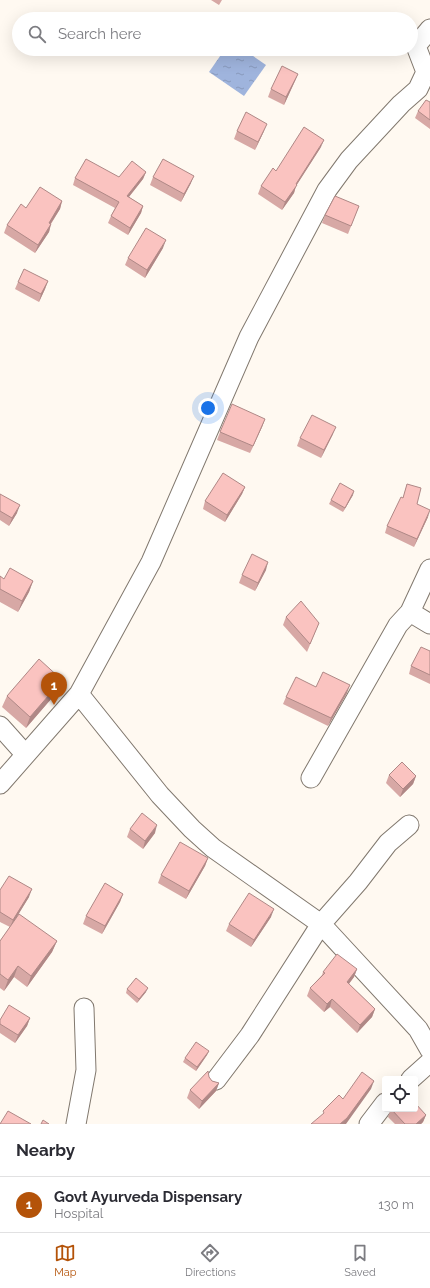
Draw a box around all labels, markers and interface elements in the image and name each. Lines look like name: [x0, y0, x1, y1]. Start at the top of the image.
search box: [12, 12, 418, 56]
icon: search: [26, 23, 48, 45]
text: Search here: [58, 25, 141, 43]
your location: [198, 398, 218, 418]
pin: 1: [41, 672, 67, 705]
map controls: [382, 1076, 418, 1112]
button: locate: [382, 1076, 418, 1112]
text: Nearby: [16, 1140, 75, 1160]
text: Govt Ayurveda Dispensary: [54, 1188, 242, 1206]
text: 1: [26, 1197, 32, 1212]
text: 130 m: [378, 1197, 414, 1212]
text: Hospital: [54, 1206, 103, 1221]
tab: Map: [54, 1242, 77, 1279]
tab: Directions: [185, 1242, 236, 1279]
tab: Saved: [344, 1242, 376, 1279]

